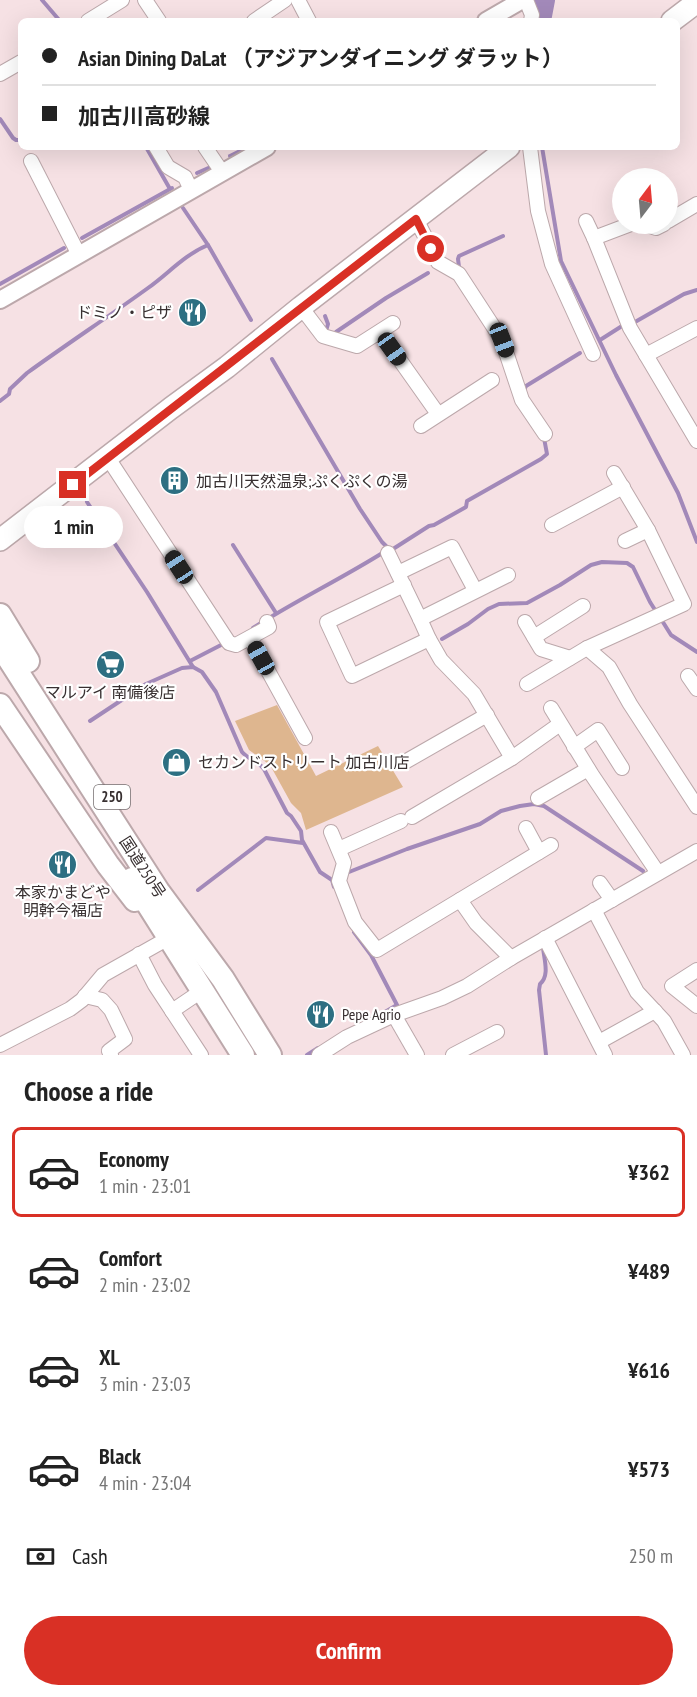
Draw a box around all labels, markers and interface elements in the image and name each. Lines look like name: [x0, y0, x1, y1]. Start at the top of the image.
text: Asian Dining DaLat （アジアンダイニング ダラット）: [78, 44, 564, 72]
text: 加古川高砂線: [78, 102, 210, 130]
north arrow: [612, 168, 678, 234]
map controls: [612, 168, 678, 234]
route start: [417, 235, 444, 262]
restaurant icon: ドミノ・ピザ: [177, 296, 209, 328]
place label: ドミノ・ピザ: [76, 302, 172, 322]
car: [487, 320, 517, 360]
car: [374, 329, 410, 369]
building icon: 加古川天然温泉;ぷくぷくの湯: [159, 465, 191, 497]
route end: [59, 471, 86, 498]
place label: 加古川天然温泉;ぷくぷくの湯: [196, 471, 407, 491]
callout: 1 min: [23, 506, 122, 548]
text: 1 min: [53, 514, 94, 540]
car: [162, 547, 196, 587]
car: [244, 638, 278, 678]
supermarket icon: マルアイ 南備後店: [94, 648, 126, 680]
place label: マルアイ 南備後店: [45, 682, 175, 702]
shop icon: セカンドストリート 加古川店: [161, 746, 193, 778]
place label: セカンドストリート 加古川店: [198, 752, 409, 772]
road number: 250: [94, 785, 130, 809]
street label: 国道250号: [116, 832, 170, 902]
restaurant icon: 本家かまどや 明幹今福店: [47, 848, 79, 880]
place label: 本家かまどや 明幹今福店: [15, 882, 111, 920]
restaurant icon: Pepe Agrio: [305, 998, 337, 1030]
place label: Pepe Agrio: [342, 1004, 401, 1024]
text: Choose a ride: [24, 1074, 153, 1108]
icon: car: [27, 1145, 81, 1199]
text: Economy: [99, 1145, 169, 1173]
text: ¥362: [628, 1158, 670, 1186]
text: 1 min · 23:01: [99, 1173, 191, 1199]
icon: car: [27, 1244, 81, 1298]
text: Comfort: [99, 1244, 162, 1272]
text: ¥489: [628, 1257, 670, 1285]
text: 2 min · 23:02: [99, 1272, 191, 1298]
icon: car: [27, 1343, 81, 1397]
text: XL: [99, 1343, 120, 1371]
text: ¥616: [628, 1356, 670, 1384]
text: 3 min · 23:03: [99, 1371, 191, 1397]
icon: car: [27, 1442, 81, 1496]
text: Black: [99, 1442, 141, 1470]
text: ¥573: [628, 1455, 670, 1483]
text: 4 min · 23:04: [99, 1470, 191, 1496]
icon: cash: [24, 1540, 57, 1573]
text: Cash: [72, 1542, 108, 1570]
text: 250 m: [629, 1543, 673, 1569]
button: Confirm: [24, 1616, 673, 1685]

